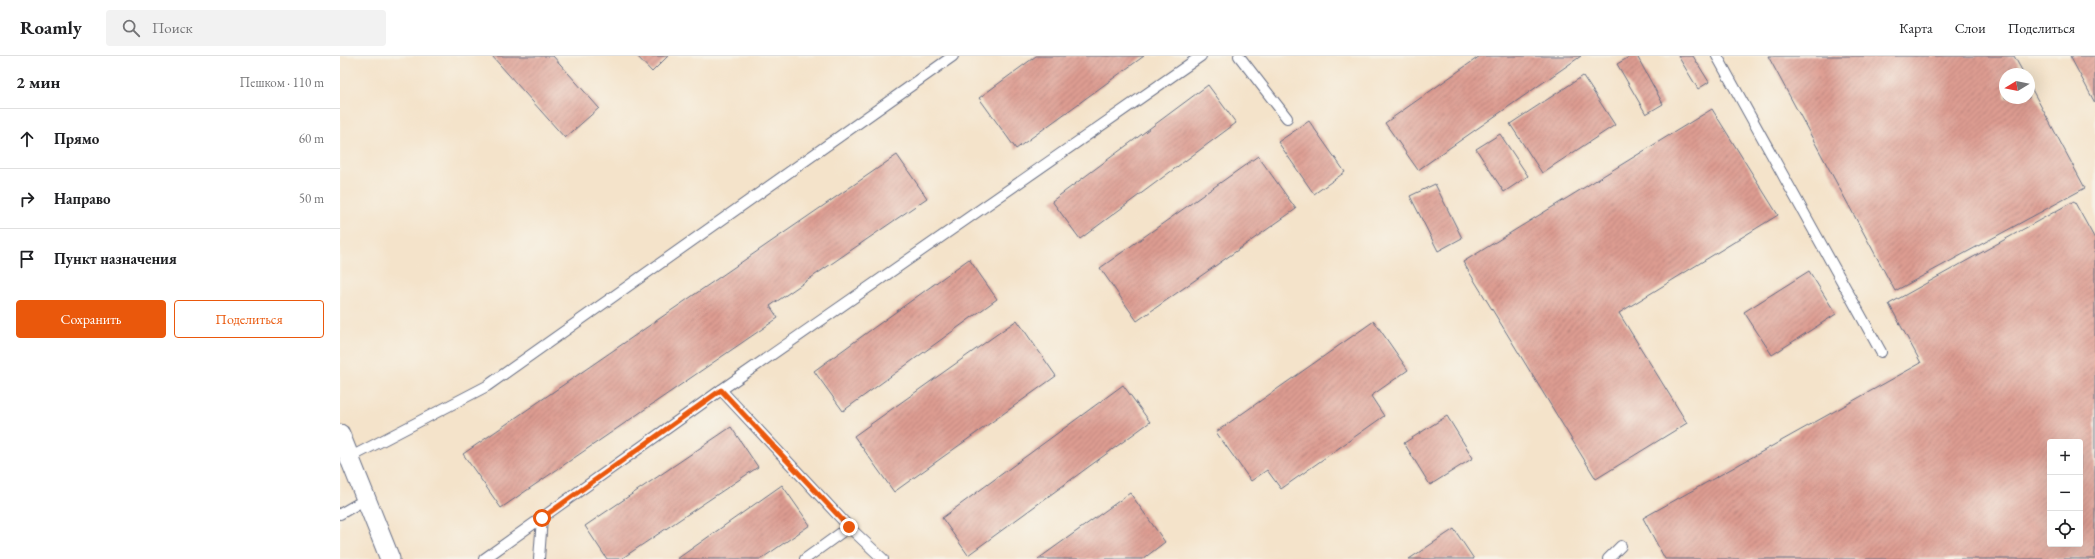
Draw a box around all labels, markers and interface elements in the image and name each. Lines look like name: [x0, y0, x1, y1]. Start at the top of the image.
search box: [106, 10, 386, 46]
text: Roamly: [20, 15, 82, 40]
icon: search: [120, 17, 142, 39]
text: Поиск: [152, 18, 193, 37]
text: Карта: [1899, 19, 1933, 37]
text: Слои: [1955, 19, 1986, 37]
text: Поделиться: [2008, 19, 2075, 37]
north arrow: [1999, 68, 2035, 104]
text: 2 мин: [16, 71, 60, 93]
text: Пешком · 110 m: [240, 74, 324, 91]
icon: ahead: [16, 128, 38, 150]
text: Прямо: [54, 129, 99, 148]
text: 60 m: [299, 130, 324, 147]
icon: right: [16, 188, 38, 210]
text: Направо: [54, 189, 111, 208]
text: 50 m: [299, 190, 324, 207]
icon: arrive: [16, 248, 38, 270]
text: Пункт назначения: [54, 249, 177, 268]
button: Сохранить: [16, 300, 166, 338]
button: Поделиться: [174, 300, 324, 338]
map controls: [2047, 439, 2083, 547]
button: +: [2047, 439, 2083, 475]
button: −: [2047, 475, 2083, 511]
route start: [533, 509, 551, 527]
button: locate: [2047, 511, 2083, 547]
route end: [840, 518, 858, 536]

